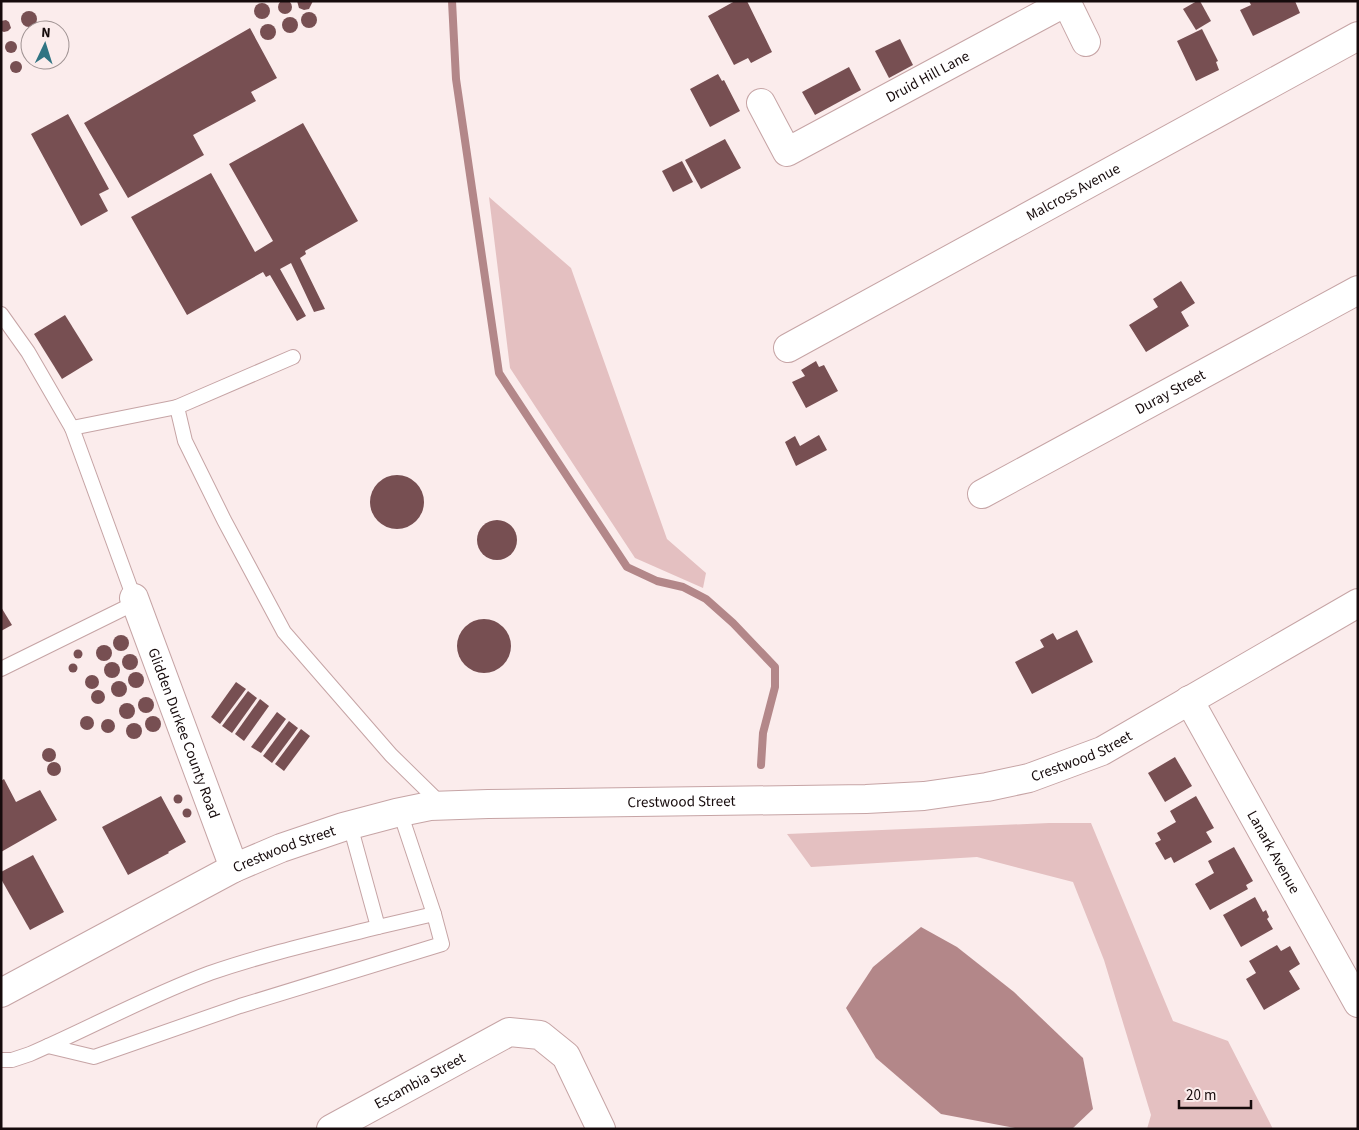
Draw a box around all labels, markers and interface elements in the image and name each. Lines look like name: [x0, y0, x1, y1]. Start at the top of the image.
north arrow: [20, 20, 70, 70]
text: N: [40, 23, 51, 43]
street label: Druid Hill Lane: [882, 46, 973, 108]
street label: Malcross Avenue: [1023, 158, 1124, 227]
street label: Duray Street: [1131, 365, 1209, 420]
street label: Glidden Durkee County Road: [142, 645, 225, 821]
street label: Crestwood Street: [1028, 726, 1136, 787]
street label: Crestwood Street: [627, 791, 736, 813]
street label: Lanark Avenue: [1242, 807, 1305, 898]
street label: Crestwood Street: [230, 820, 338, 878]
street label: Escambia Street: [371, 1048, 469, 1115]
scale bar: [1179, 1078, 1252, 1110]
text: 20 m: [1186, 1085, 1216, 1106]

